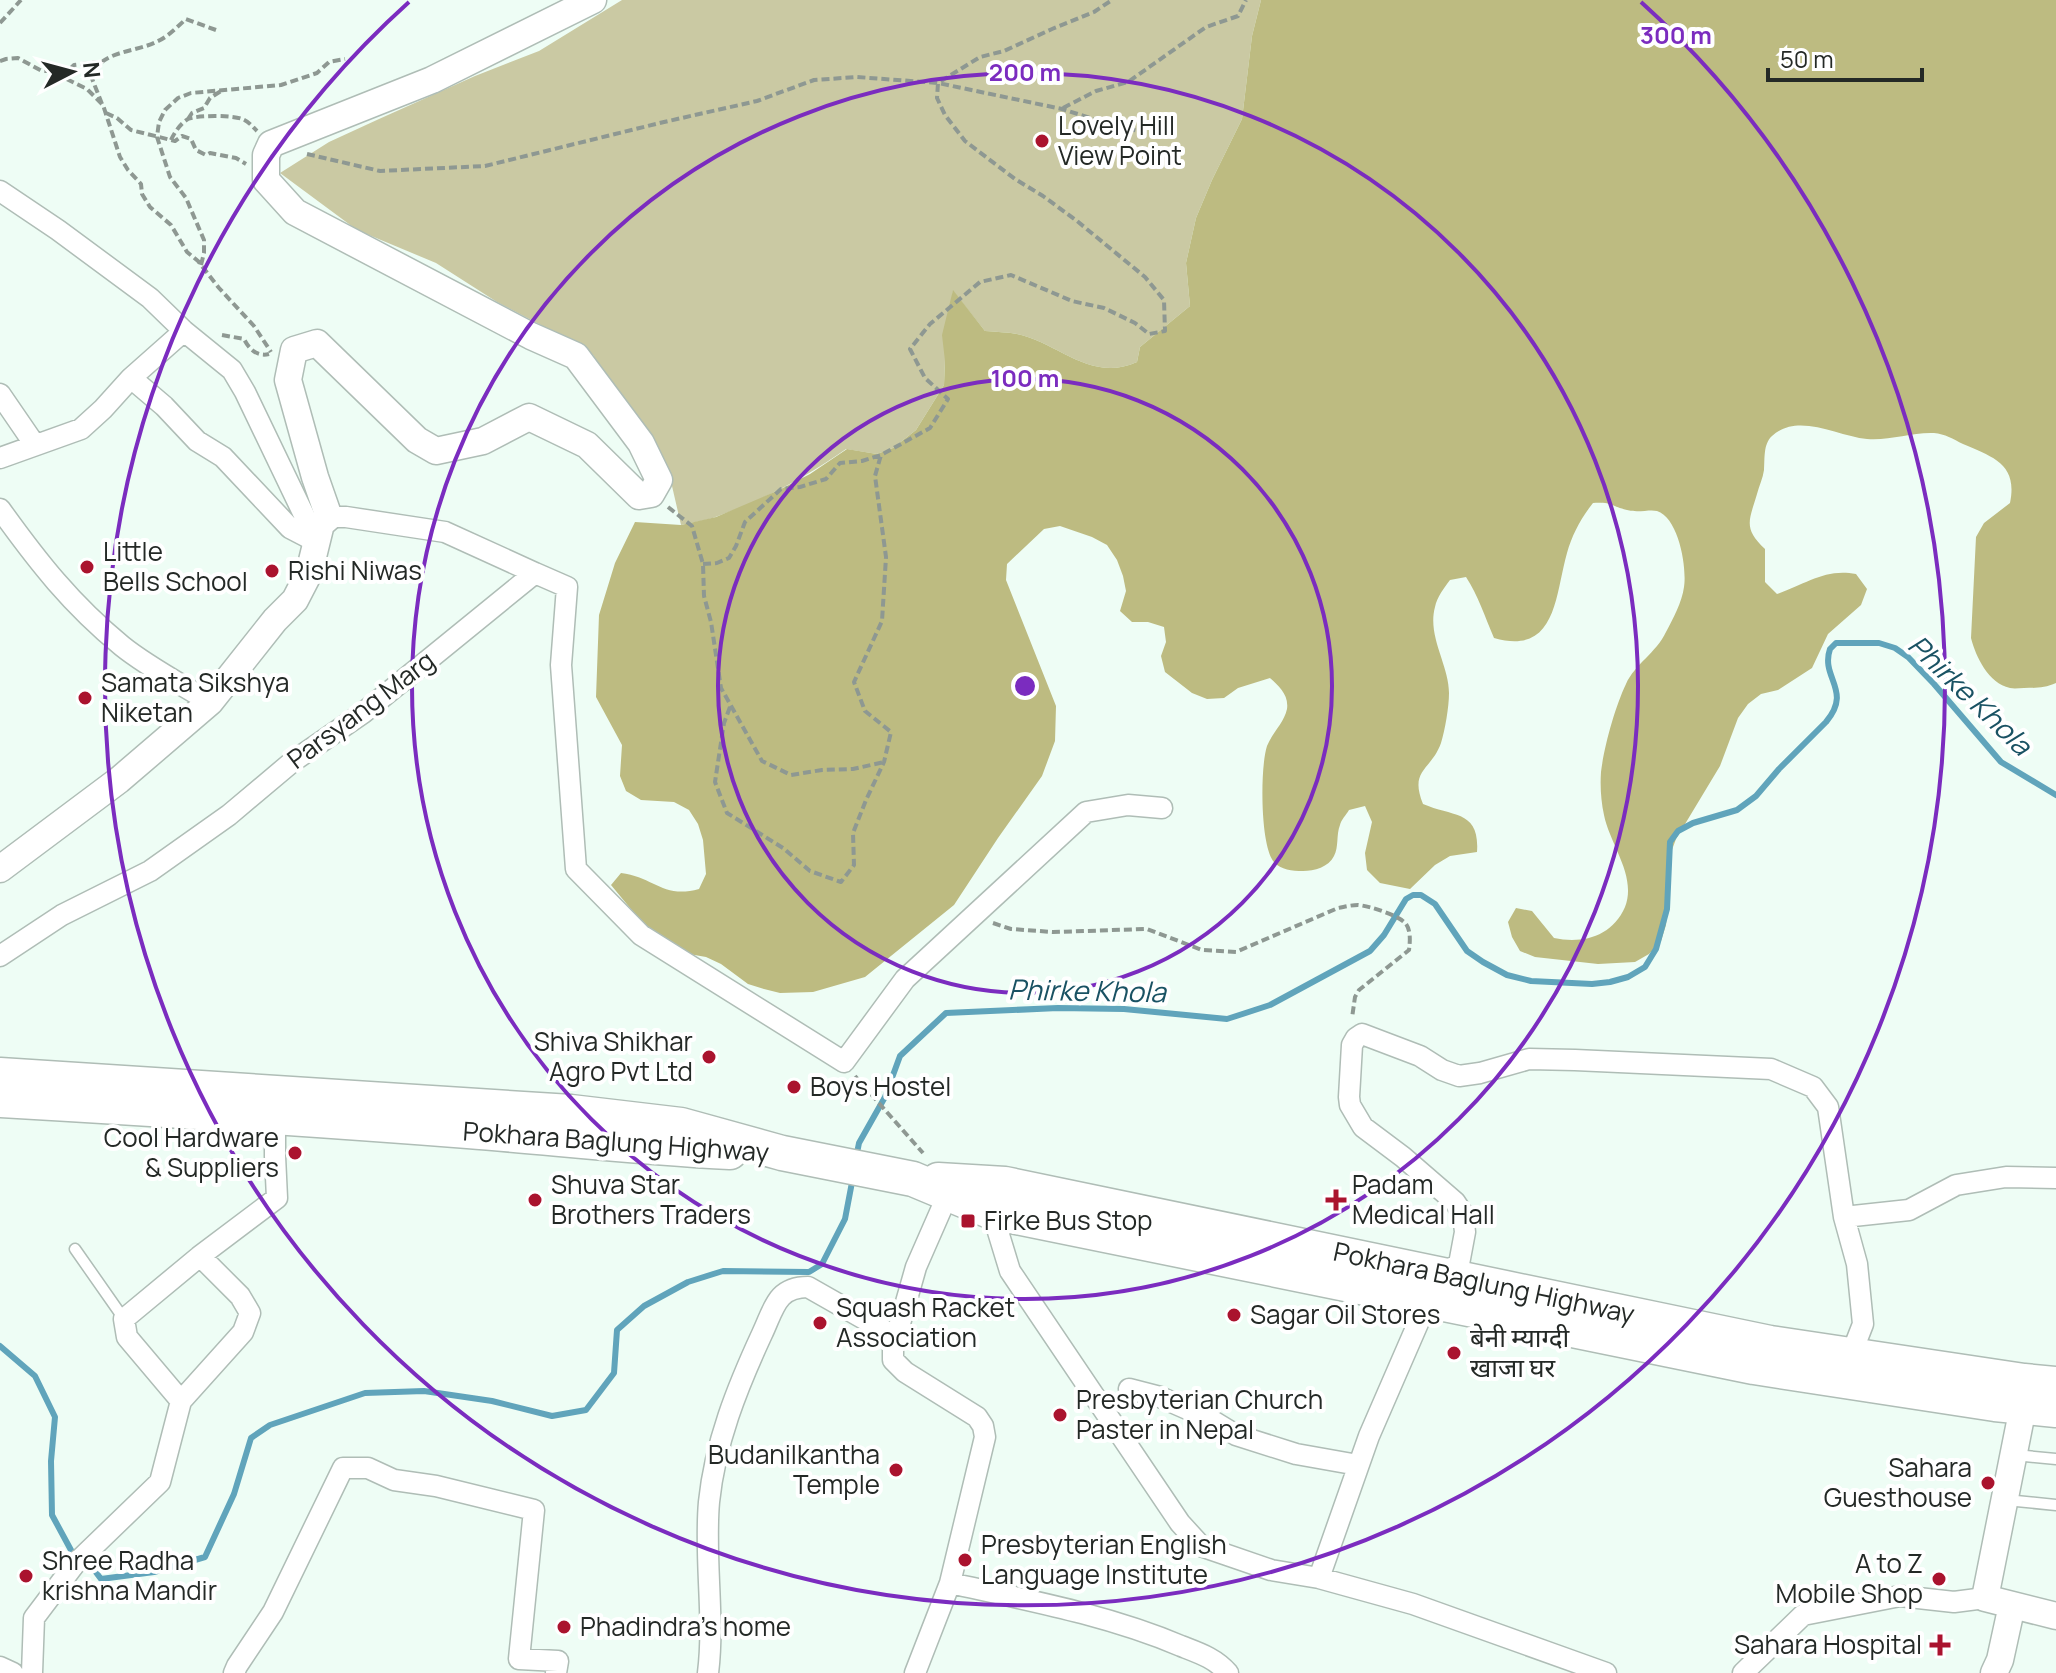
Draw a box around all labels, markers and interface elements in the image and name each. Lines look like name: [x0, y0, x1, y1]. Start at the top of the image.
text: 300 m: [1640, 18, 1712, 51]
north arrow: [32, 32, 112, 112]
scale bar: [1768, 32, 1922, 82]
text: 50 m: [1780, 42, 1834, 75]
text: 200 m: [989, 55, 1061, 88]
text: N: [76, 60, 108, 79]
place label: Lovely Hill View Point: [1058, 107, 1182, 173]
marker: Lovely Hill View Point: [1033, 132, 1051, 150]
text: 100 m: [991, 361, 1059, 394]
place label: Little Bells School: [103, 533, 248, 599]
place label: Rishi Niwas: [288, 552, 422, 588]
marker: Little Bells School: [78, 558, 96, 576]
marker: Rishi Niwas: [263, 562, 281, 580]
water label: Phirke Khola: [1901, 626, 2042, 764]
street label: Parsyang Marg: [279, 642, 441, 776]
place label: Samata Sikshya Niketan: [101, 664, 290, 730]
centre of rings: [1011, 672, 1039, 700]
marker: Samata Sikshya Niketan: [76, 689, 94, 707]
water label: Phirke Khola: [1008, 970, 1168, 1010]
place label: Shiva Shikhar Agro Pvt Ltd: [534, 1023, 693, 1089]
marker: Shiva Shikhar Agro Pvt Ltd: [700, 1048, 718, 1066]
place label: Boys Hostel: [810, 1068, 951, 1104]
marker: Boys Hostel: [785, 1078, 803, 1096]
street label: Pokhara Baglung Highway: [462, 1112, 771, 1170]
place label: Cool Hardware & Suppliers: [104, 1119, 279, 1185]
marker: Cool Hardware & Suppliers: [286, 1144, 304, 1162]
place label: Shuva Star Brothers Traders: [551, 1166, 751, 1232]
place label: Padam Medical Hall: [1352, 1166, 1495, 1232]
marker: Shuva Star Brothers Traders: [526, 1191, 544, 1209]
marker: Padam Medical Hall: [1327, 1191, 1345, 1209]
place label: Firke Bus Stop: [984, 1202, 1153, 1238]
marker: Firke Bus Stop: [959, 1212, 977, 1230]
street label: Pokhara Baglung Highway: [1330, 1233, 1638, 1332]
place label: Squash Racket Association: [836, 1289, 1015, 1355]
place label: Sagar Oil Stores: [1250, 1296, 1440, 1332]
marker: Sagar Oil Stores: [1225, 1306, 1243, 1324]
marker: Squash Racket Association: [811, 1314, 829, 1332]
place label: बेनी म्याग्दी खाजा घर: [1470, 1319, 1571, 1385]
marker: बेनी म्याग्दी खाजा घर: [1445, 1344, 1463, 1362]
place label: Presbyterian Church Paster in Nepal: [1076, 1381, 1323, 1447]
marker: Presbyterian Church Paster in Nepal: [1051, 1406, 1069, 1424]
place label: Budanilkantha Temple: [708, 1436, 880, 1502]
place label: Sahara Guesthouse: [1824, 1449, 1972, 1515]
marker: Budanilkantha Temple: [887, 1461, 905, 1479]
marker: Sahara Guesthouse: [1979, 1474, 1997, 1492]
place label: Presbyterian English Language Institute: [981, 1526, 1227, 1592]
place label: Shree Radha krishna Mandir: [42, 1542, 217, 1608]
place label: A to Z Mobile Shop: [1776, 1545, 1923, 1611]
marker: Presbyterian English Language Institute: [956, 1551, 974, 1569]
marker: Shree Radha krishna Mandir: [17, 1567, 35, 1585]
marker: A to Z Mobile Shop: [1930, 1570, 1948, 1588]
place label: Phadindra's home: [580, 1608, 791, 1644]
marker: Phadindra's home: [555, 1618, 573, 1636]
place label: Sahara Hospital: [1734, 1626, 1922, 1662]
marker: Sahara Hospital: [1929, 1634, 1951, 1656]

